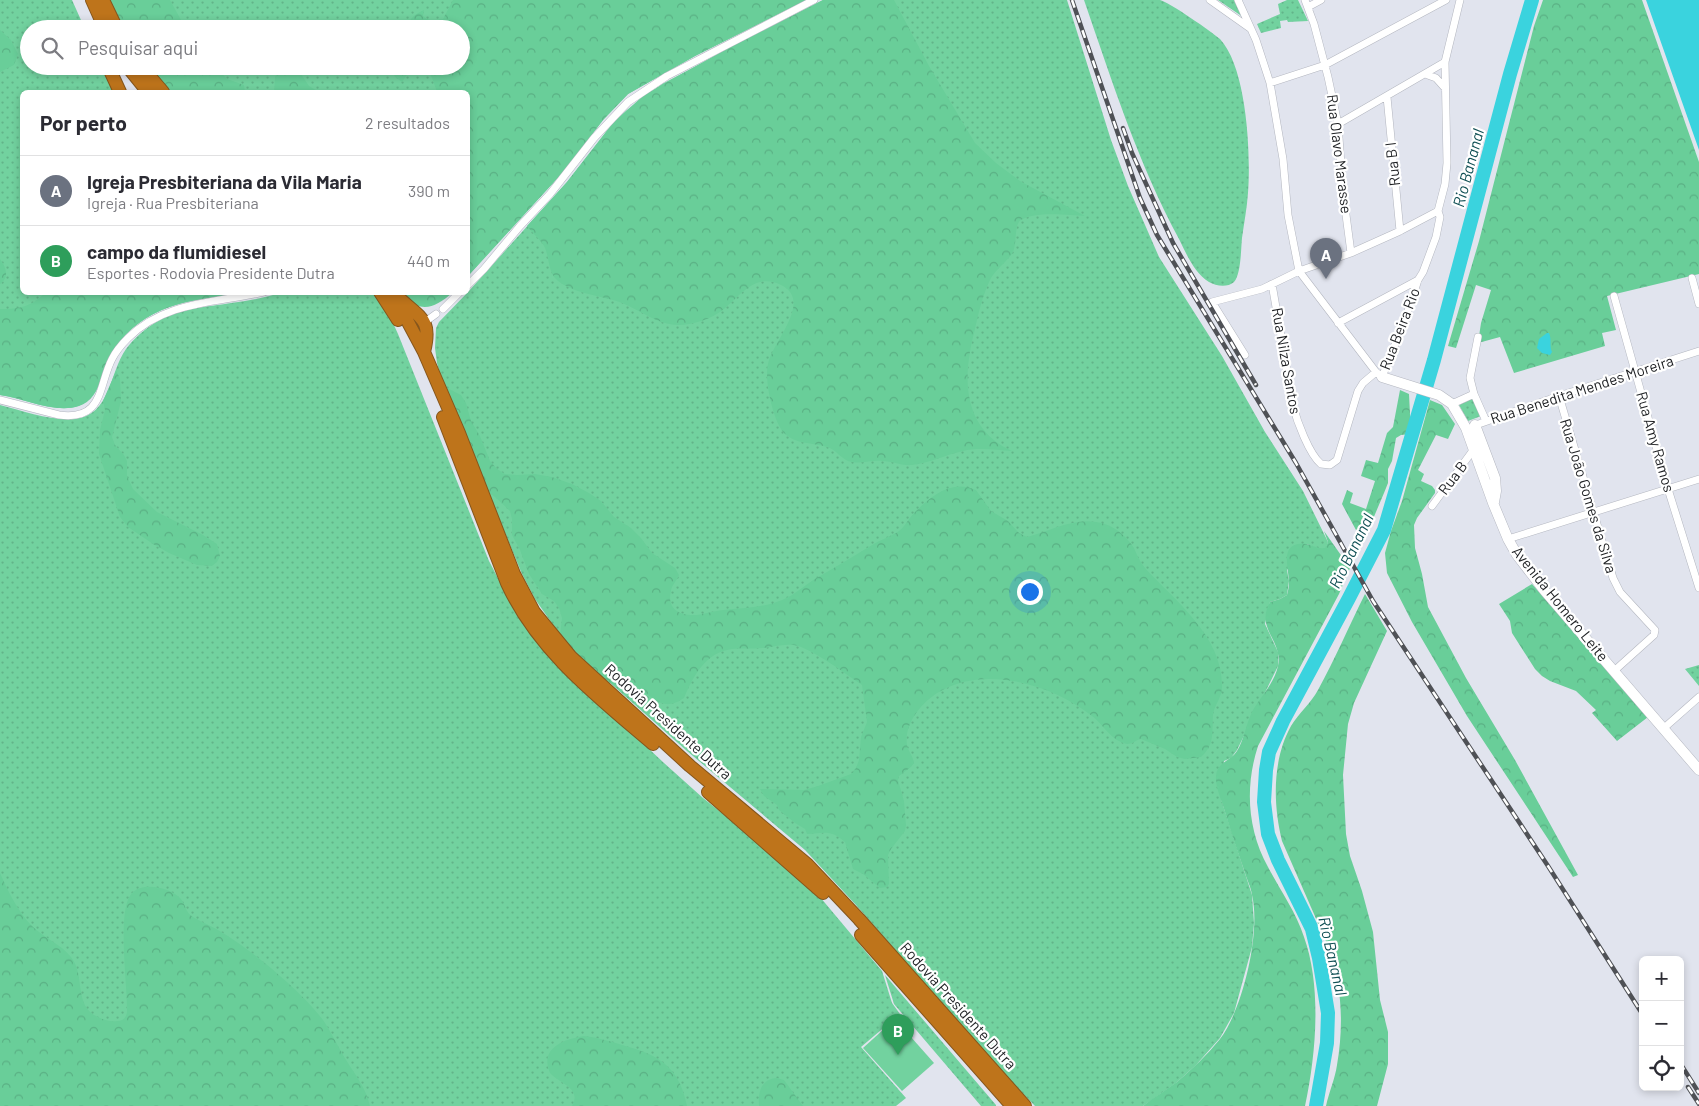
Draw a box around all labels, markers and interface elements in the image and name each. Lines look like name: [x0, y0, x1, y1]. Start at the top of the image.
search box: [20, 20, 470, 75]
icon: search: [38, 34, 66, 62]
text: Pesquisar aqui: [78, 36, 198, 59]
street label: Rua Olavo Marasse: [1324, 93, 1356, 215]
text: Por perto: [40, 110, 127, 135]
text: 2 resultados: [365, 113, 450, 132]
water label: Rio Bananal: [1448, 126, 1487, 209]
street label: Rua B I: [1381, 141, 1403, 187]
text: Igreja Presbiteriana da Vila Maria: [87, 170, 362, 193]
text: A: [51, 181, 61, 200]
text: 390 m: [408, 181, 450, 200]
text: Igreja · Rua Presbiteriana: [87, 193, 259, 212]
pin: A: [1310, 238, 1342, 279]
text: campo da flumidiesel: [87, 240, 266, 263]
text: B: [51, 251, 61, 270]
text: 440 m: [407, 251, 450, 270]
text: Esportes · Rodovia Presidente Dutra: [87, 263, 335, 282]
street label: Rua Beira Rio: [1375, 285, 1423, 372]
street label: Rua Nilza Santos: [1269, 306, 1305, 415]
street label: Rua Benedita Mendes Moreira: [1488, 351, 1676, 427]
street label: Rua Amy Ramos: [1633, 389, 1679, 494]
street label: Rua João Gomes da Silva: [1557, 416, 1621, 575]
street label: Rua B: [1434, 457, 1471, 498]
water label: Rio Bananal: [1324, 510, 1377, 591]
street label: Avenida Homero Leite: [1509, 542, 1613, 664]
your location: [1017, 579, 1043, 605]
street label: Rodovia Presidente Dutra: [602, 660, 736, 783]
water label: Rio Bananal: [1315, 915, 1352, 998]
street label: Rodovia Presidente Dutra: [897, 938, 1020, 1072]
map controls: [1639, 956, 1684, 1091]
button: +: [1639, 956, 1684, 1001]
button: −: [1639, 1001, 1684, 1046]
pin: B: [882, 1014, 914, 1055]
button: locate: [1639, 1046, 1684, 1091]

